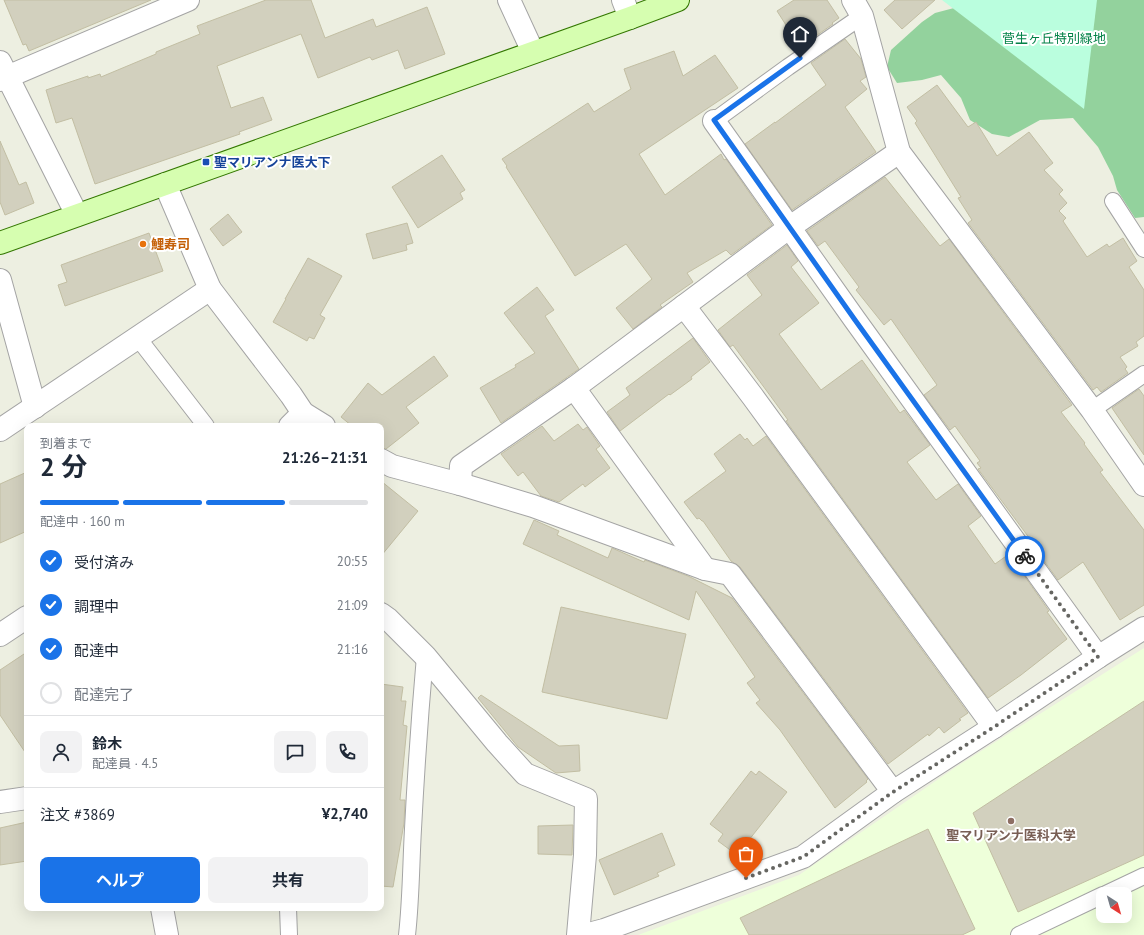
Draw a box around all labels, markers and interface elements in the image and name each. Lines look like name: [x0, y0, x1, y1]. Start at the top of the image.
pin: [783, 17, 817, 58]
icon: home: [789, 23, 811, 45]
park label: 菅生ヶ丘特別緑地: [1002, 30, 1106, 47]
place label: 聖マリアンナ医大下: [214, 154, 330, 171]
marker: 聖マリアンナ医大下: [201, 157, 211, 167]
place label: 鯉寿司: [151, 236, 190, 253]
marker: 鯉寿司: [138, 239, 148, 249]
text: 到着まで: [40, 435, 92, 452]
text: 21:26–21:31: [282, 448, 368, 467]
text: 2 分: [40, 450, 87, 483]
text: 配達中 · 160 m: [40, 513, 125, 530]
courier: [1005, 536, 1045, 576]
icon: bike: [1014, 545, 1036, 567]
icon: check: [40, 550, 62, 572]
text: 受付済み: [74, 553, 134, 572]
text: 20:55: [337, 553, 368, 570]
icon: check: [40, 594, 62, 616]
text: 調理中: [74, 597, 119, 616]
text: 21:09: [337, 597, 368, 614]
icon: check: [40, 638, 62, 660]
text: 配達中: [74, 641, 119, 660]
text: 21:16: [337, 641, 368, 658]
text: 配達完了: [74, 685, 134, 704]
button: person: [40, 731, 82, 773]
button: chat: [274, 731, 316, 773]
button: phone: [326, 731, 368, 773]
text: 鈴木: [92, 734, 122, 753]
text: 配達員 · 4.5: [92, 755, 158, 772]
text: ¥2,740: [322, 804, 368, 823]
text: 注文 #3869: [40, 805, 115, 824]
marker: 聖マリアンナ医科大学: [1006, 816, 1016, 826]
place label: 聖マリアンナ医科大学: [946, 827, 1076, 844]
pin: [729, 837, 763, 878]
icon: bag: [735, 843, 757, 865]
button: ヘルプ: [40, 857, 200, 903]
button: 共有: [208, 857, 368, 903]
north arrow: [1096, 887, 1132, 923]
map controls: [1096, 887, 1132, 923]

